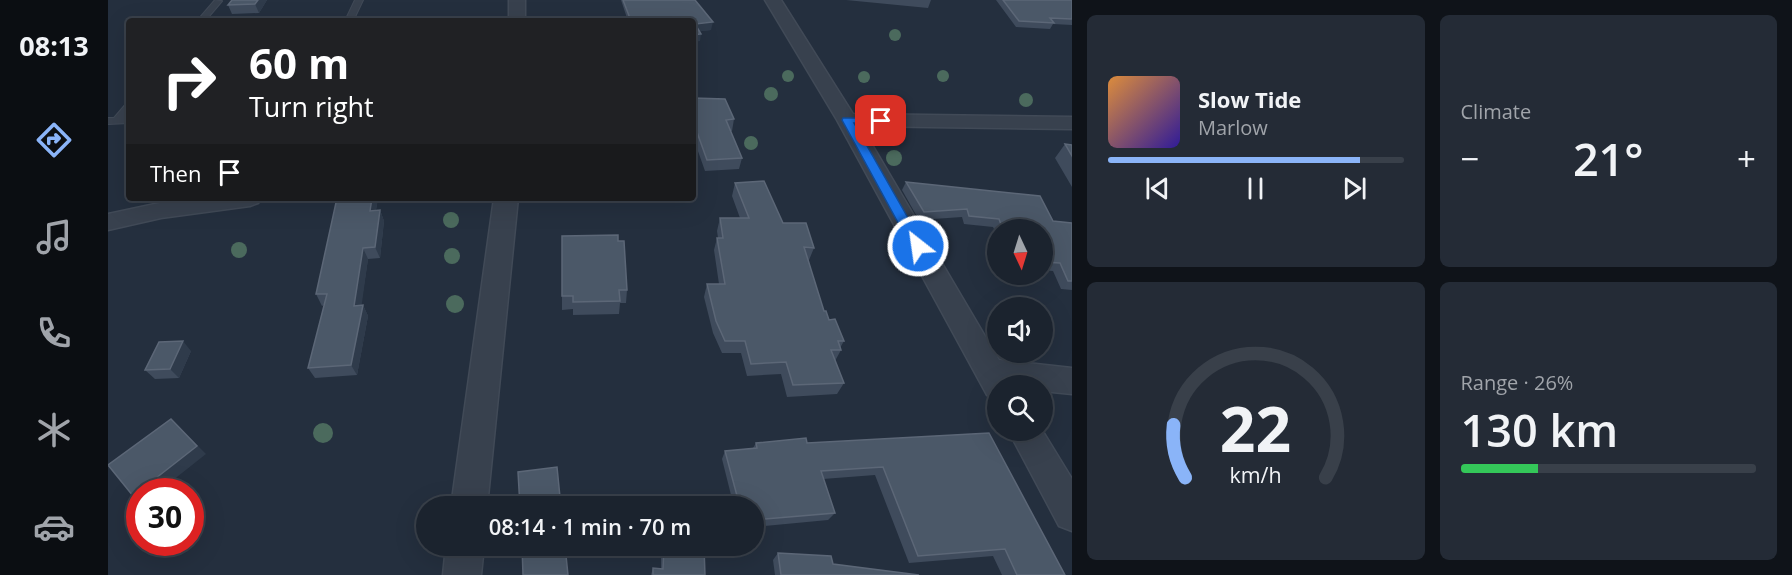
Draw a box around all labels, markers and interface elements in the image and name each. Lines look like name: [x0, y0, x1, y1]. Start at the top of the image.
text: 08:13: [19, 27, 89, 64]
text: 60 m: [249, 34, 349, 91]
icon: right: [150, 42, 228, 120]
text: Slow Tide: [1198, 84, 1301, 114]
text: Turn right: [249, 88, 374, 125]
pin: [855, 95, 906, 146]
text: Climate: [1461, 98, 1531, 125]
icon: arrive: [864, 104, 897, 137]
text: Marlow: [1198, 114, 1268, 141]
icon: directions: [33, 119, 75, 161]
text: 21°: [1573, 128, 1644, 189]
text: −: [1461, 136, 1479, 181]
text: +: [1737, 136, 1756, 181]
icon: arrive: [213, 156, 246, 189]
text: Then: [150, 158, 201, 188]
icon: previous: [1141, 172, 1174, 205]
icon: pause: [1239, 172, 1272, 205]
icon: next: [1338, 172, 1371, 205]
position arrow: [886, 214, 950, 278]
icon: music: [33, 216, 75, 258]
north arrow: [987, 219, 1053, 285]
map controls: [987, 219, 1053, 441]
button: sound: [987, 297, 1053, 363]
icon: phone: [33, 312, 75, 354]
text: Range · 26%: [1461, 369, 1573, 396]
button: search: [987, 375, 1053, 441]
text: 22: [1220, 385, 1291, 470]
text: 130 km: [1461, 399, 1618, 460]
icon: climate: [33, 409, 75, 451]
text: km/h: [1230, 460, 1282, 489]
speed limit sign: 30: [126, 478, 204, 556]
icon: car: [33, 506, 75, 548]
text: 08:14 · 1 min · 70 m: [489, 511, 691, 541]

